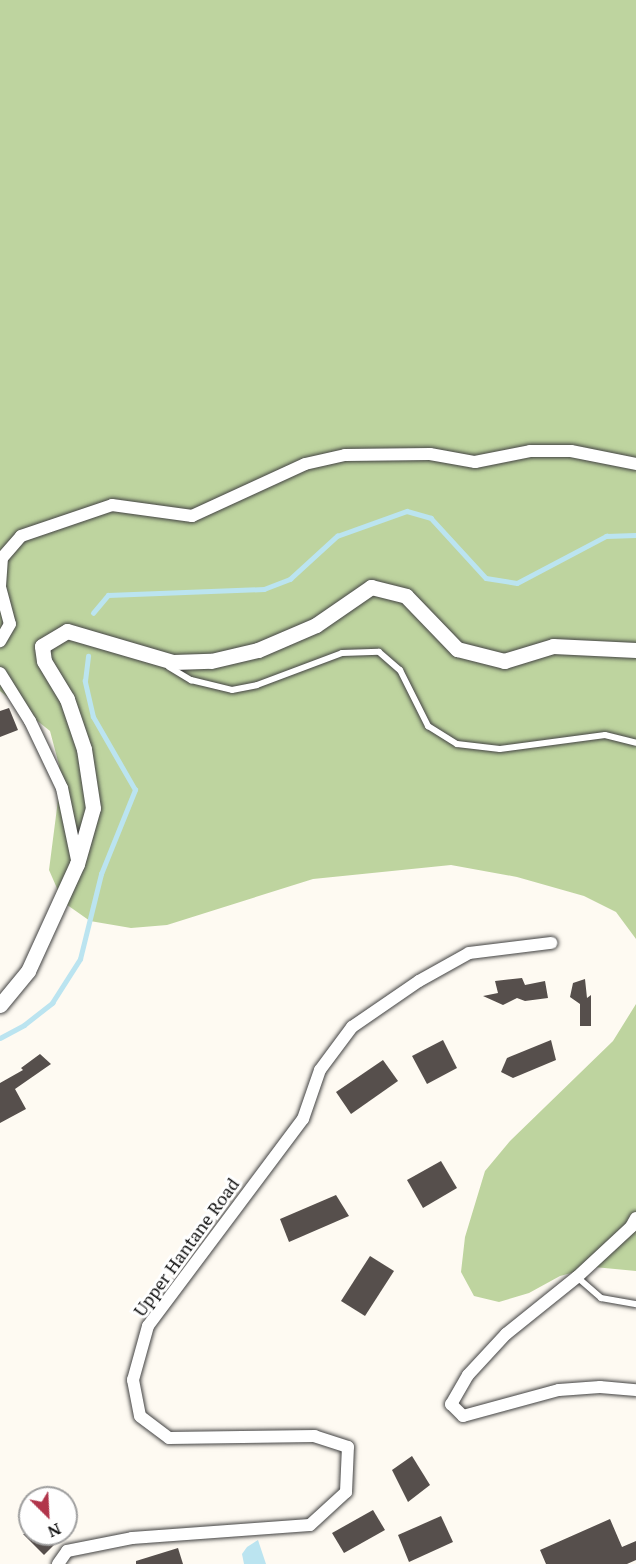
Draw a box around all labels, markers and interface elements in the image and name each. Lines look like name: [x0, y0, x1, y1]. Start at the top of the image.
street label: Upper Hantane Road: [129, 1174, 243, 1320]
north arrow: [18, 1486, 78, 1546]
text: N: [44, 1518, 65, 1543]

